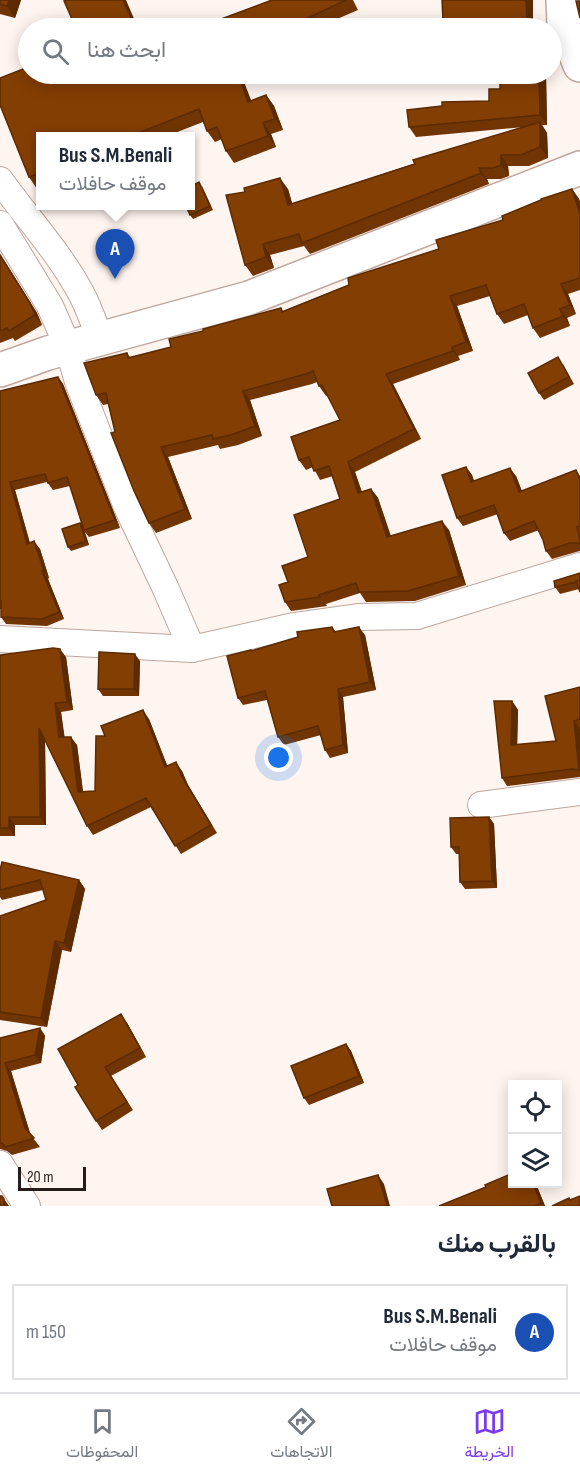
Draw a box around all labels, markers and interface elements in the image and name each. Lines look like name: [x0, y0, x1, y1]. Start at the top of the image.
search box: [18, 18, 562, 84]
icon: search: [39, 35, 72, 68]
text: ابحث هنا: [87, 37, 166, 64]
popup: [36, 132, 195, 210]
text: Bus S.M.Benali: [59, 142, 172, 169]
text: موقف حافلات: [59, 172, 166, 196]
pin: A: [96, 230, 134, 279]
your location: [264, 743, 293, 772]
map controls: [508, 1080, 562, 1188]
button: locate: [508, 1080, 562, 1134]
button: layers: [508, 1134, 562, 1188]
scale bar: [18, 1164, 86, 1192]
text: 20 m: [27, 1168, 54, 1187]
text: بالقرب منك: [438, 1229, 556, 1260]
text: Bus S.M.Benali: [383, 1303, 497, 1330]
text: 150 m: [26, 1320, 66, 1344]
text: A: [530, 1320, 539, 1344]
text: موقف حافلات: [389, 1333, 497, 1357]
tab: المحفوظات: [66, 1405, 138, 1466]
tab: الاتجاهات: [270, 1405, 332, 1466]
tab: الخريطة: [464, 1405, 514, 1466]

